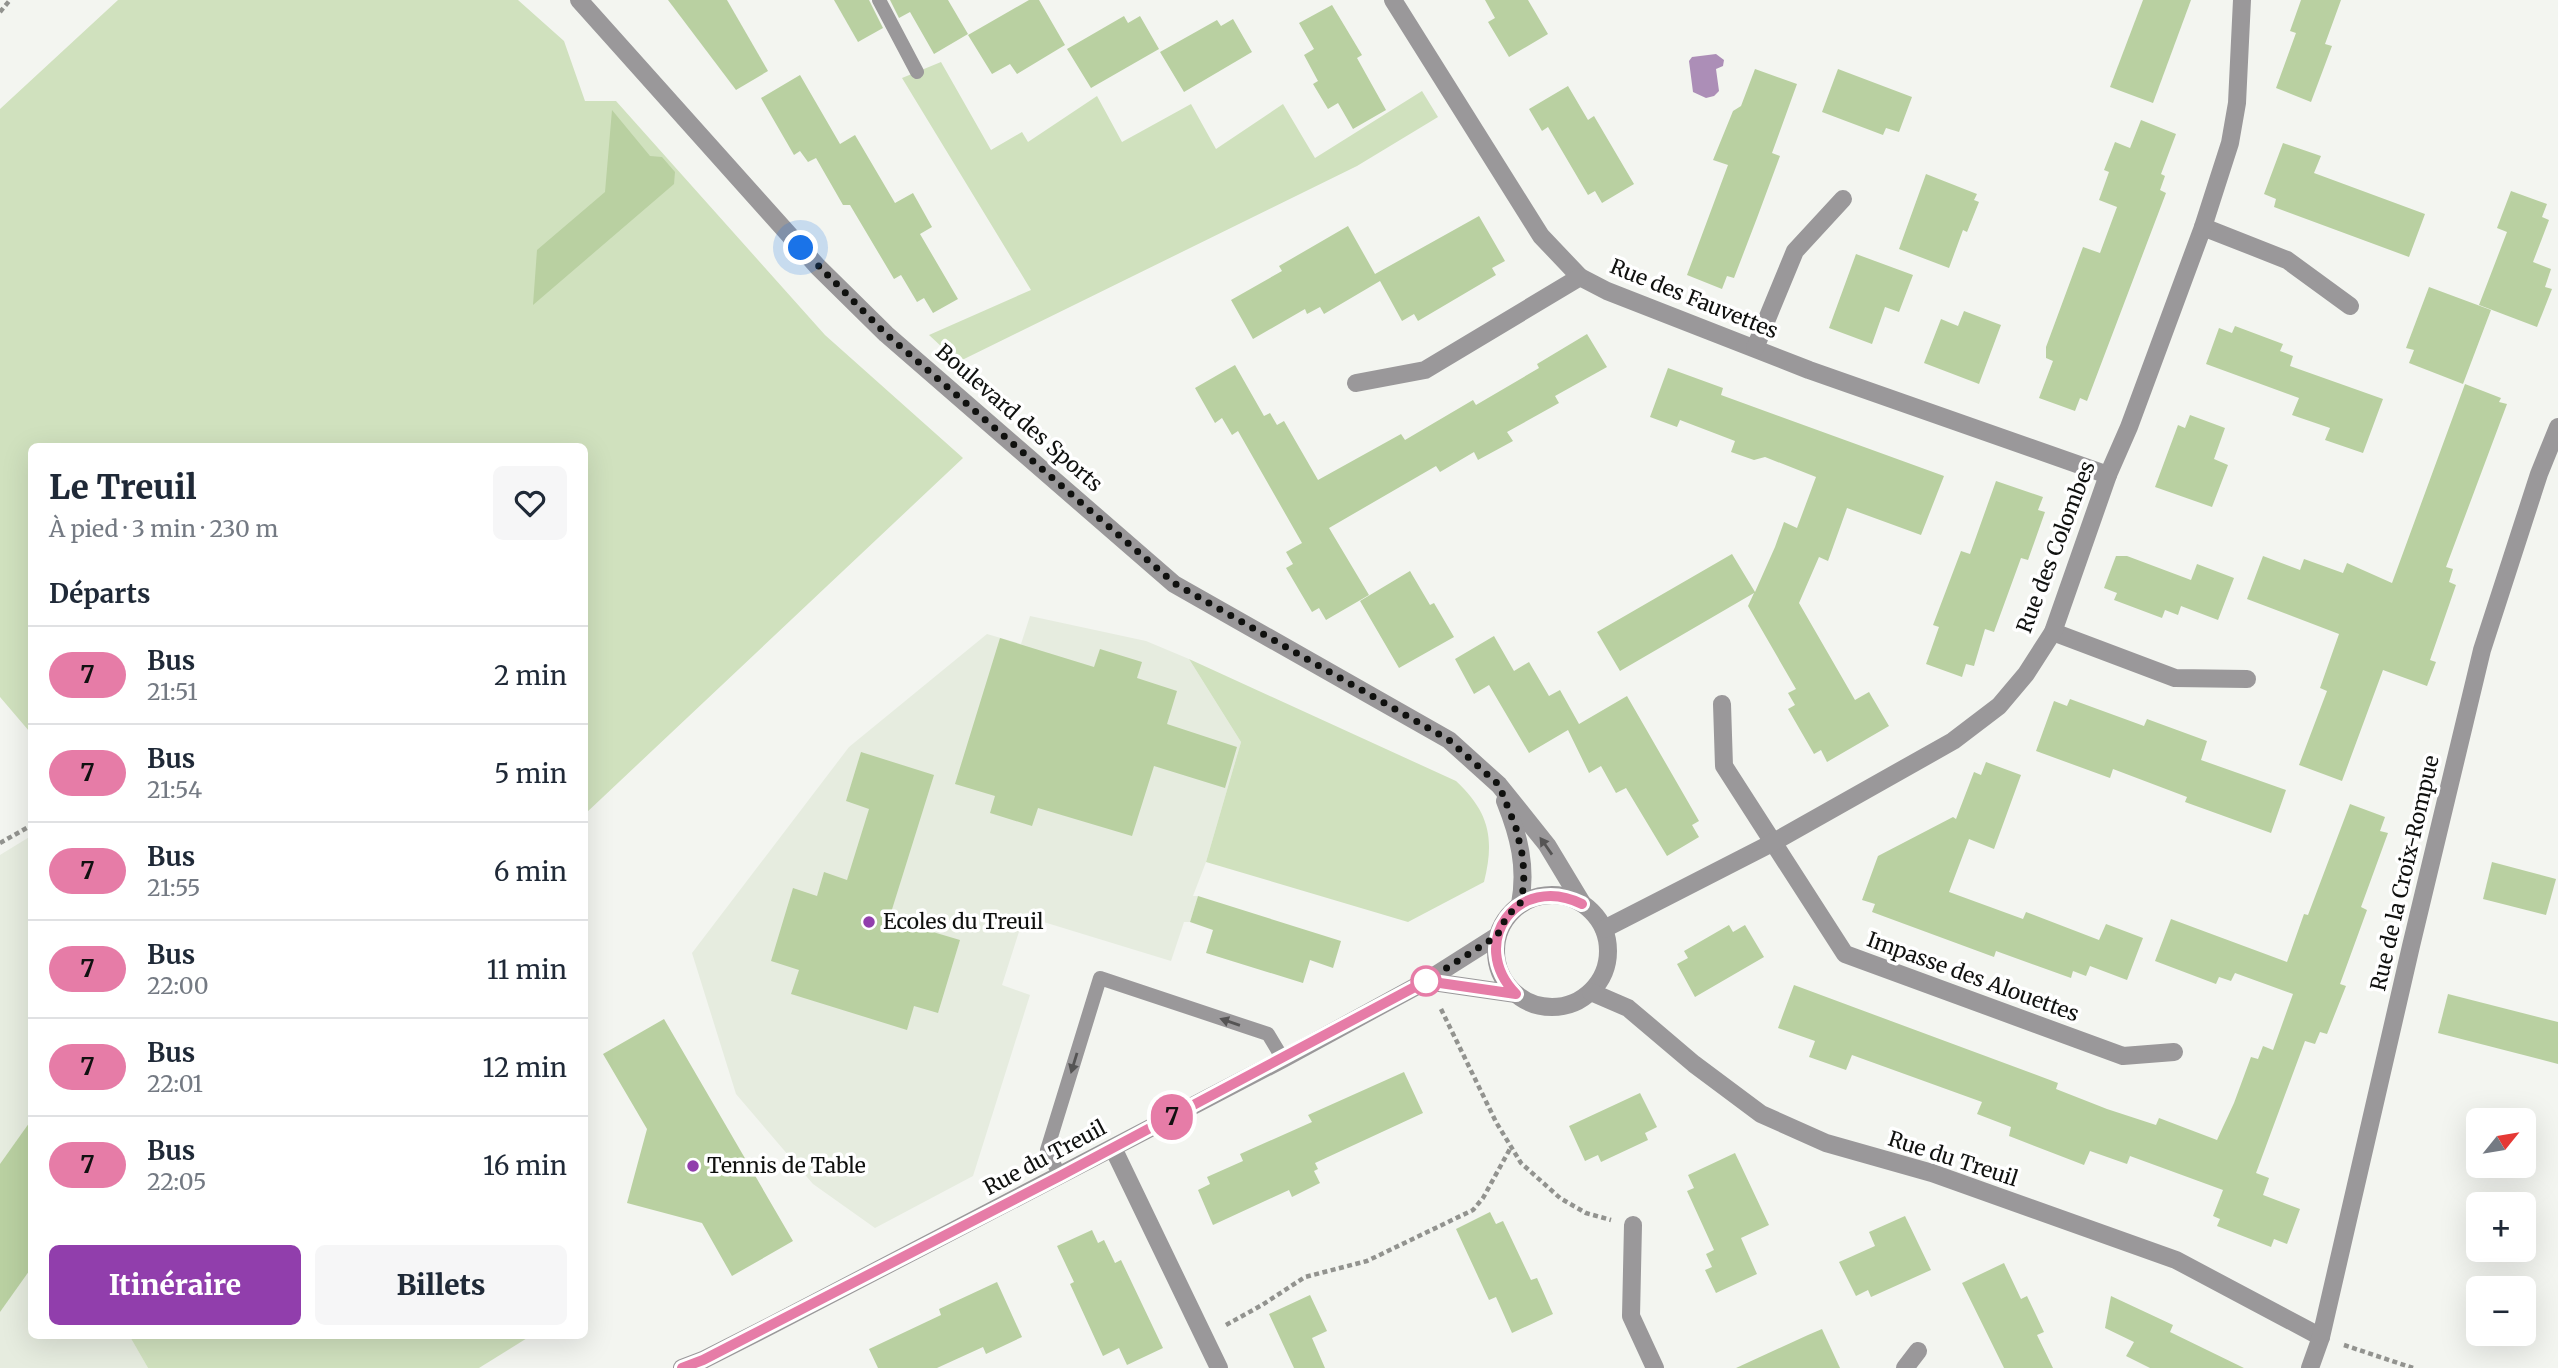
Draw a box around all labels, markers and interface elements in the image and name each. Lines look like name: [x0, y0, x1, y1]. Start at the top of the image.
your location: [783, 230, 818, 265]
street label: Rue des Fauvettes: [1606, 253, 1782, 345]
street label: Boulevard des Sports: [930, 338, 1108, 497]
street label: Rue des Colombes: [2010, 457, 2101, 637]
button: heart: [493, 466, 567, 540]
text: Le Treuil: [49, 467, 197, 508]
text: À pied · 3 min · 230 m: [49, 514, 278, 543]
text: Départs: [49, 577, 150, 610]
text: Bus: [147, 644, 195, 677]
text: 7: [80, 659, 95, 690]
text: 2 min: [494, 659, 567, 692]
text: 21:51: [147, 677, 198, 706]
text: Bus: [147, 742, 195, 775]
street label: Rue de la Croix-Rompue: [2364, 752, 2445, 993]
text: 7: [80, 757, 95, 788]
text: 5 min: [494, 757, 567, 790]
text: 21:54: [147, 775, 202, 804]
one-way arrow: [1539, 837, 1553, 855]
text: Bus: [147, 840, 195, 873]
text: 7: [80, 855, 95, 886]
text: 6 min: [494, 855, 567, 888]
text: 21:55: [147, 873, 201, 902]
place label: Ecoles du Treuil: [883, 908, 1044, 935]
marker: Ecoles du Treuil: [861, 914, 877, 930]
street label: Impasse des Alouettes: [1863, 926, 2083, 1027]
text: Bus: [147, 938, 195, 971]
text: 7: [80, 953, 95, 984]
text: 11 min: [487, 953, 567, 986]
unlabelled marker: [1411, 966, 1441, 996]
text: 22:00: [147, 971, 209, 1000]
one-way arrow: [1220, 1016, 1241, 1027]
text: Bus: [147, 1036, 195, 1069]
text: 7: [80, 1051, 95, 1082]
text: 12 min: [483, 1051, 567, 1084]
one-way arrow: [1068, 1053, 1078, 1074]
text: 22:01: [147, 1069, 203, 1098]
line badge: 7: [1149, 1094, 1195, 1140]
text: 7: [1165, 1101, 1179, 1132]
north arrow: [2466, 1108, 2536, 1178]
map controls: [2466, 1108, 2536, 1346]
street label: Rue du Treuil: [979, 1114, 1111, 1201]
street label: Rue du Treuil: [1885, 1125, 2022, 1192]
text: Bus: [147, 1134, 195, 1167]
text: 7: [80, 1149, 95, 1180]
text: 16 min: [483, 1149, 567, 1182]
place label: Tennis de Table: [707, 1152, 866, 1179]
marker: Tennis de Table: [685, 1158, 701, 1174]
text: 22:05: [147, 1167, 206, 1196]
button: +: [2466, 1192, 2536, 1262]
button: Itinéraire: [49, 1245, 301, 1325]
button: Billets: [315, 1245, 567, 1325]
button: −: [2466, 1276, 2536, 1346]

